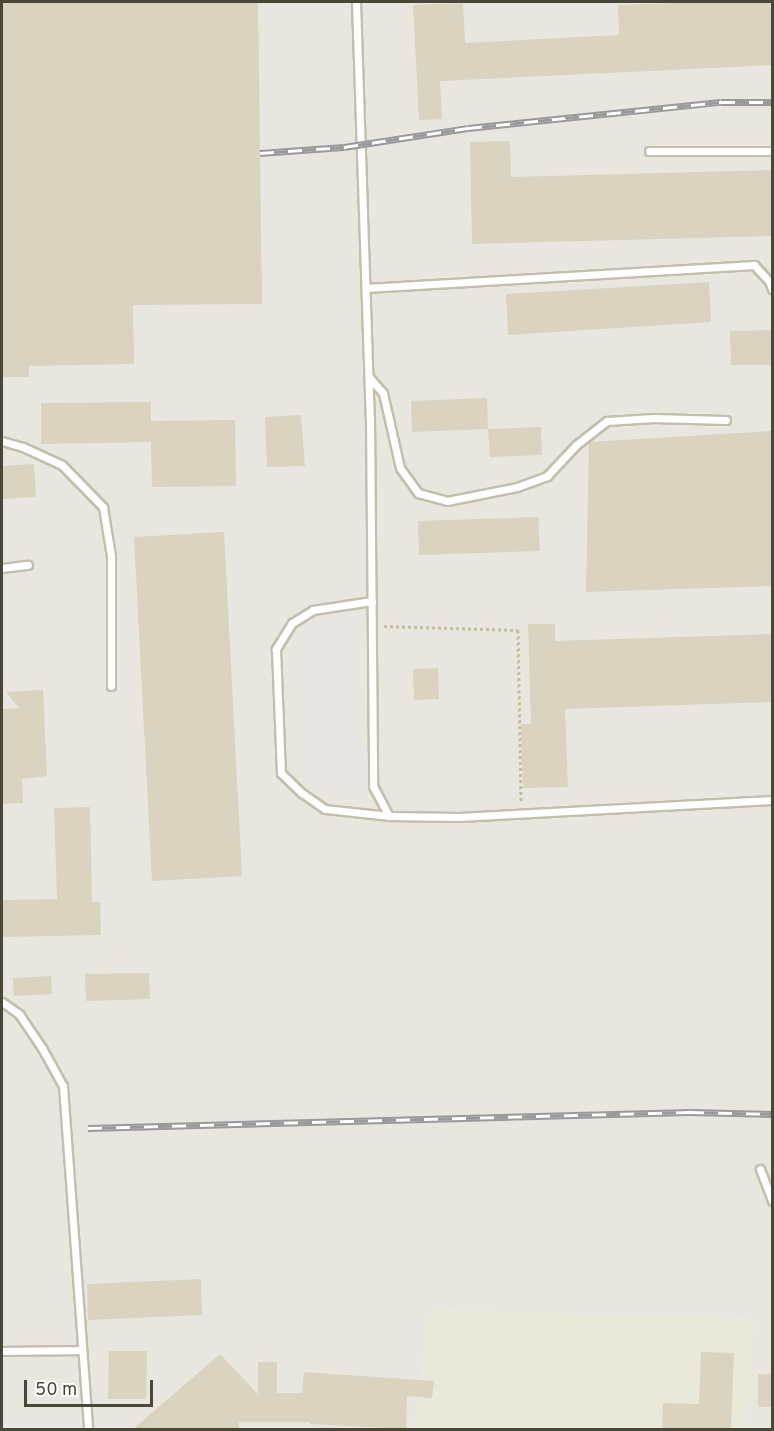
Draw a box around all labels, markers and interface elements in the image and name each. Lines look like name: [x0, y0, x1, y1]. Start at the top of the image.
scale bar: [27, 1368, 156, 1406]
text: 50 m: [35, 1379, 77, 1402]

